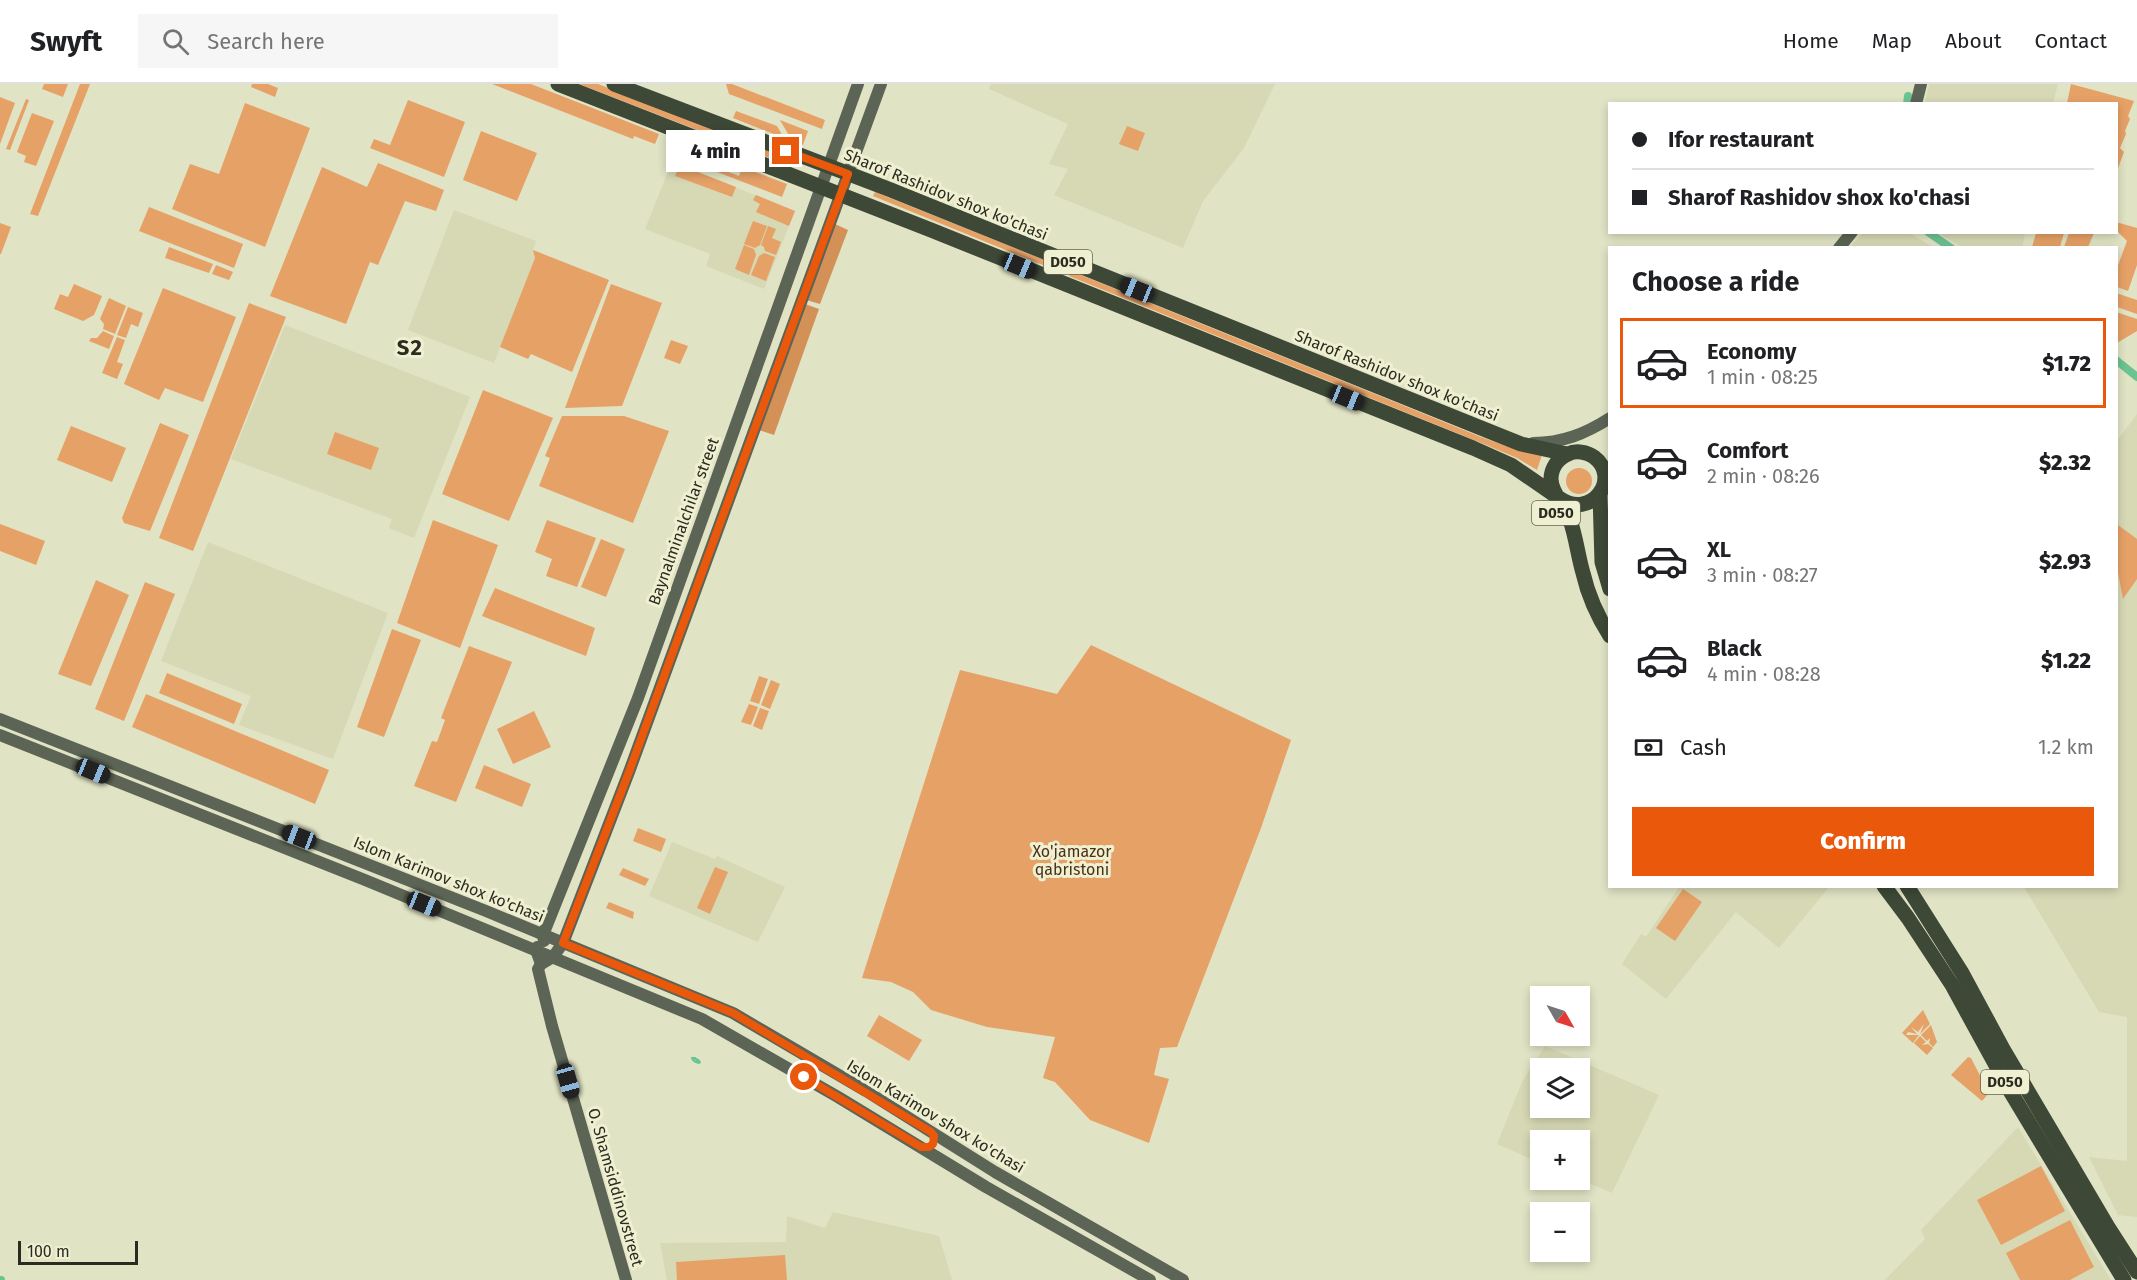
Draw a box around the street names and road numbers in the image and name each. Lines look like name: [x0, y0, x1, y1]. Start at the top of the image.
street label: Sharof Rashidov shox ko'chasi: [841, 145, 1050, 244]
road number: D050: [1044, 250, 1092, 274]
street label: Sharof Rashidov shox ko'chasi: [1292, 326, 1501, 425]
street label: Baynalminalchilar street: [644, 435, 723, 608]
road number: D050: [1532, 501, 1580, 525]
street label: Islom Karimov shox ko'chasi: [351, 832, 547, 926]
street label: Islom Karimov shox ko'chasi: [843, 1056, 1028, 1177]
road number: D050: [1981, 1070, 2029, 1094]
street label: O. Shamsiddinovstreet: [584, 1106, 647, 1269]

